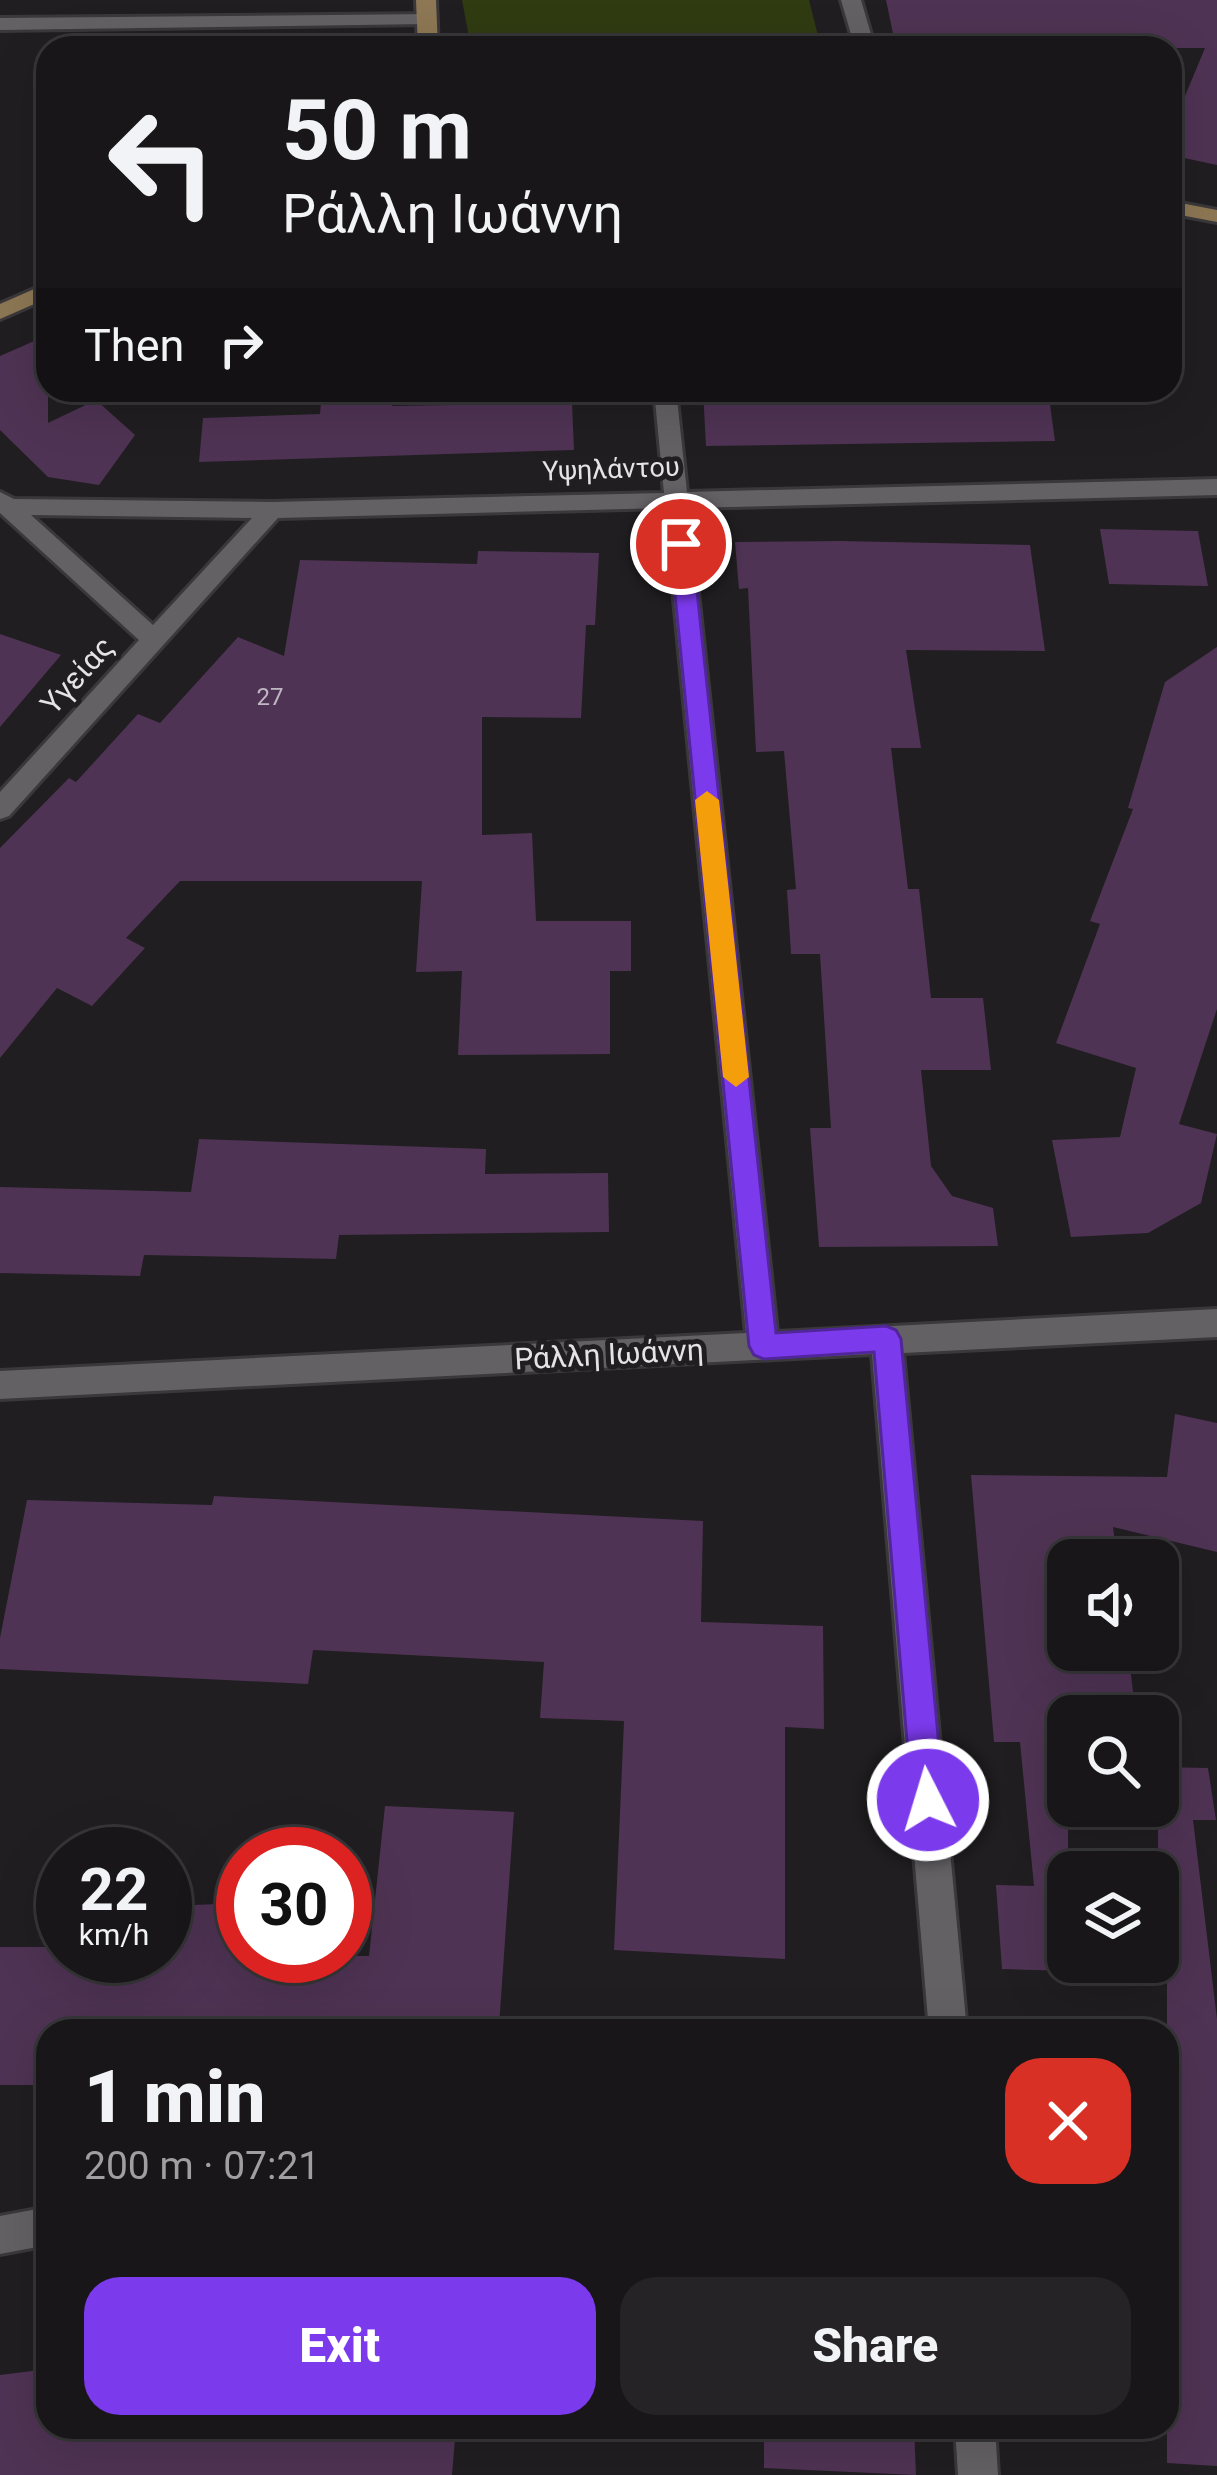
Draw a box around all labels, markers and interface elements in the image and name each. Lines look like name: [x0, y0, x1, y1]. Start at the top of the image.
text: 50 m: [282, 81, 472, 180]
icon: left: [84, 84, 240, 240]
text: Ράλλη Ιωάννη: [282, 182, 623, 245]
icon: right: [208, 312, 274, 378]
text: Then: [84, 319, 184, 372]
street label: Υψηλάντου: [542, 451, 680, 487]
pin: [630, 493, 732, 595]
icon: arrive: [648, 511, 714, 577]
street label: Υγείας: [33, 629, 121, 721]
house number: 27: [257, 683, 283, 711]
street label: Ράλλη Ιωάννη: [513, 1332, 705, 1376]
map controls: [1047, 1539, 1179, 1983]
button: sound: [1047, 1539, 1179, 1671]
button: search: [1047, 1695, 1179, 1827]
position arrow: [865, 1737, 991, 1863]
speed limit sign: 30: [216, 1827, 372, 1983]
button: layers: [1047, 1851, 1179, 1983]
text: 22: [80, 1854, 148, 1925]
text: km/h: [79, 1917, 149, 1952]
text: 1 min: [84, 2055, 266, 2140]
button: close: [1005, 2058, 1131, 2184]
text: 200 m · 07:21: [84, 2143, 320, 2189]
button: Exit: [84, 2277, 596, 2415]
button: Share: [620, 2277, 1131, 2415]

